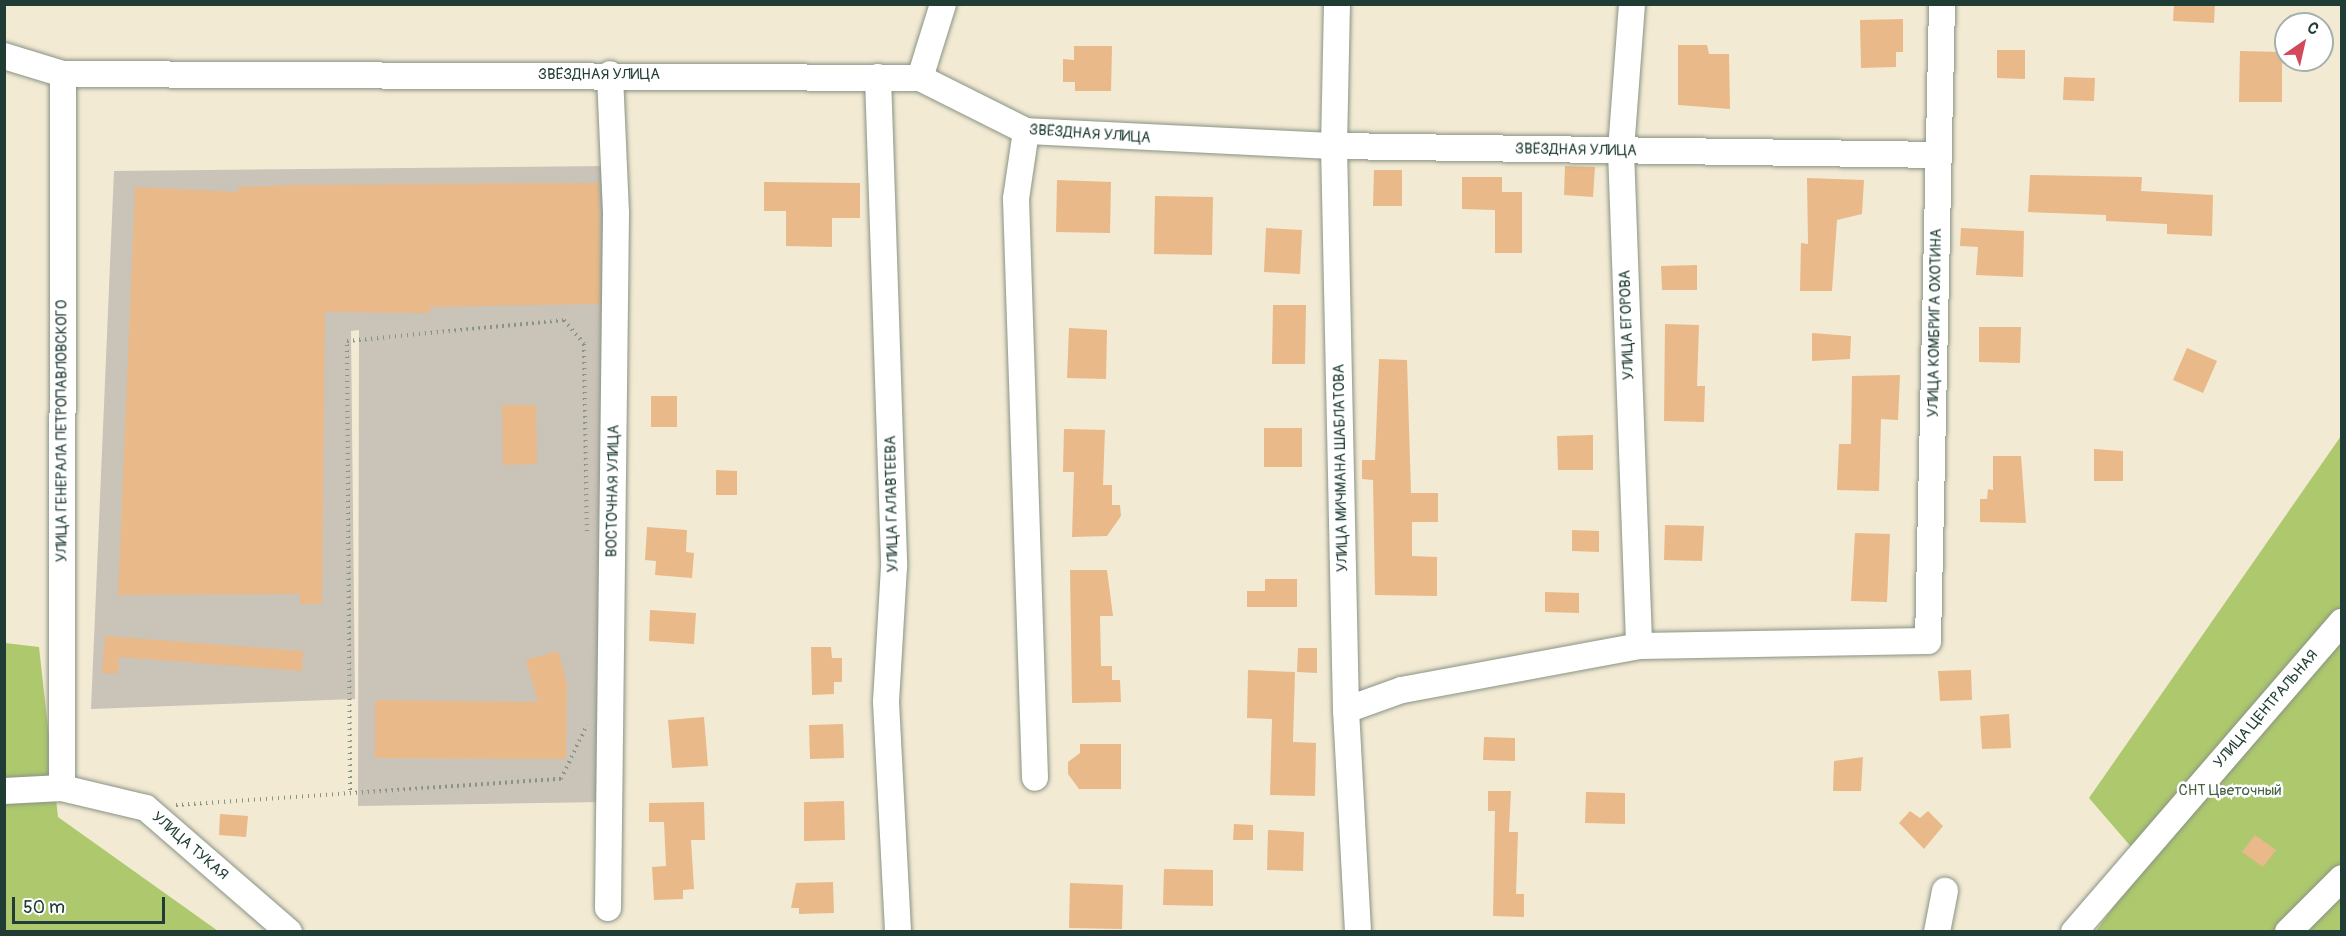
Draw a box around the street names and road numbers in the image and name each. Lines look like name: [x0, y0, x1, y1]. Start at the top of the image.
street label: ЗВЁЗДНАЯ УЛИЦА: [538, 66, 660, 84]
street label: ЗВЁЗДНАЯ УЛИЦА: [1029, 121, 1151, 147]
street label: ЗВЁЗДНАЯ УЛИЦА: [1515, 140, 1637, 160]
street label: УЛИЦА КОМБРИГА ОХОТИНА: [1924, 228, 1946, 418]
street label: УЛИЦА ЕГОРОВА: [1616, 270, 1638, 380]
street label: УЛИЦА ГЕНЕРАЛА ПЕТРОПАВЛОВСКОГО: [53, 300, 71, 562]
street label: УЛИЦА МИЧМАНА ШАБЛАТОВА: [1330, 364, 1352, 572]
street label: ВОСТОЧНАЯ УЛИЦА: [603, 425, 623, 557]
street label: УЛИЦА ГАЛАВТЕЕВА: [882, 435, 902, 573]
street label: УЛИЦА ЦЕНТРАЛЬНАЯ: [2210, 646, 2322, 772]
street label: УЛИЦА ТУКАЯ: [148, 808, 232, 884]

